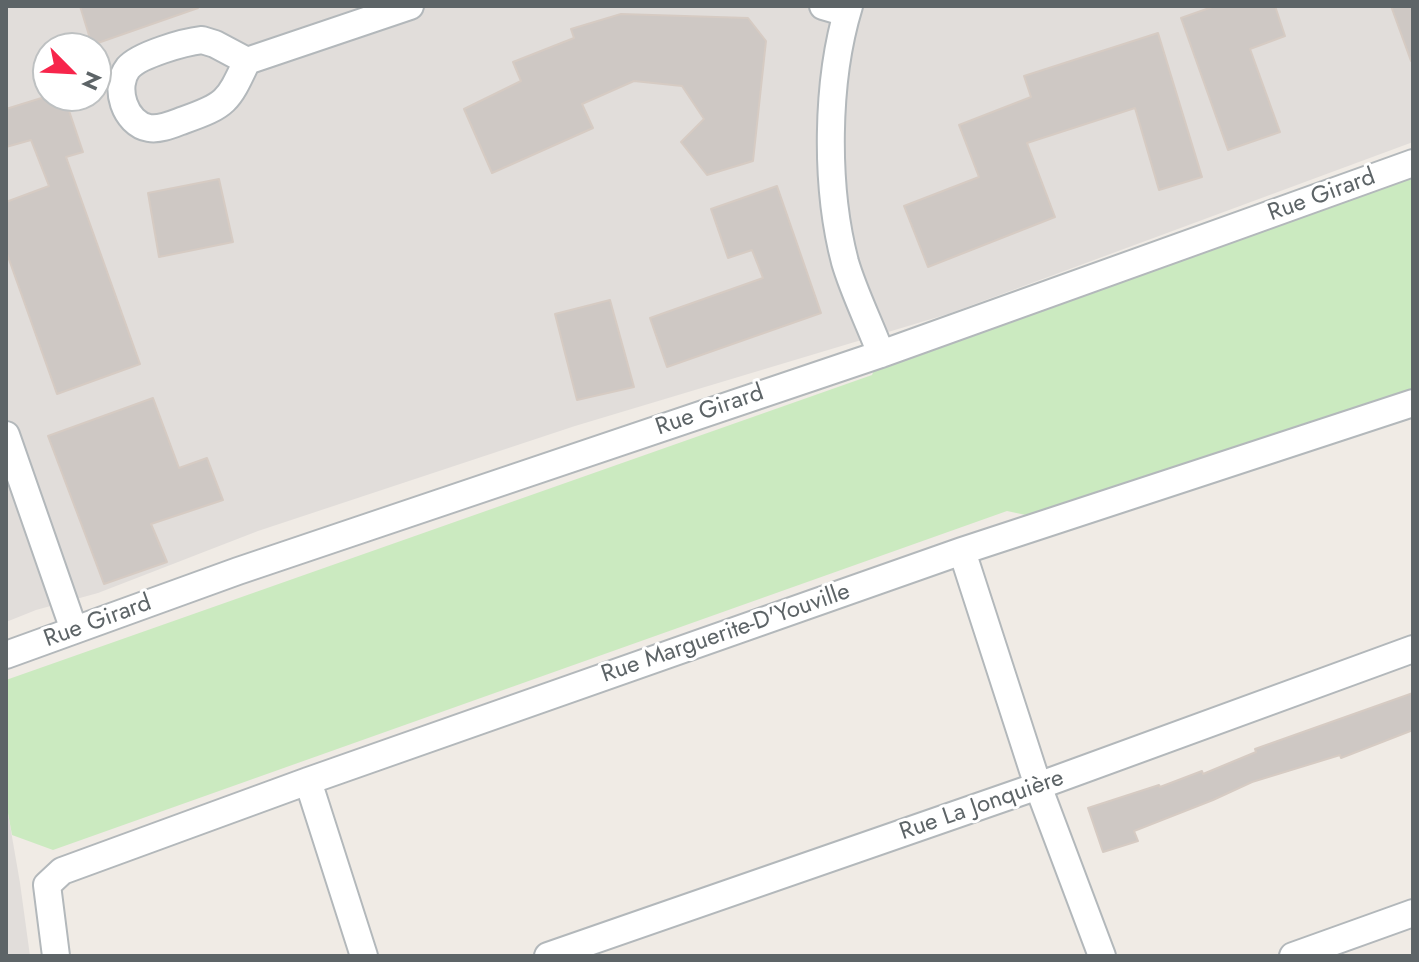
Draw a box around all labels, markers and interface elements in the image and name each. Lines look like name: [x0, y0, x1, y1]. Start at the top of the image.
north arrow: [32, 32, 112, 112]
text: N: [74, 66, 110, 95]
street label: Rue Girard: [1264, 163, 1380, 229]
street label: Rue Girard: [652, 379, 768, 443]
street label: Rue Marguerite-D'Youville: [598, 578, 854, 690]
street label: Rue Girard: [40, 589, 156, 655]
street label: Rue La Jonquière: [896, 764, 1068, 848]

